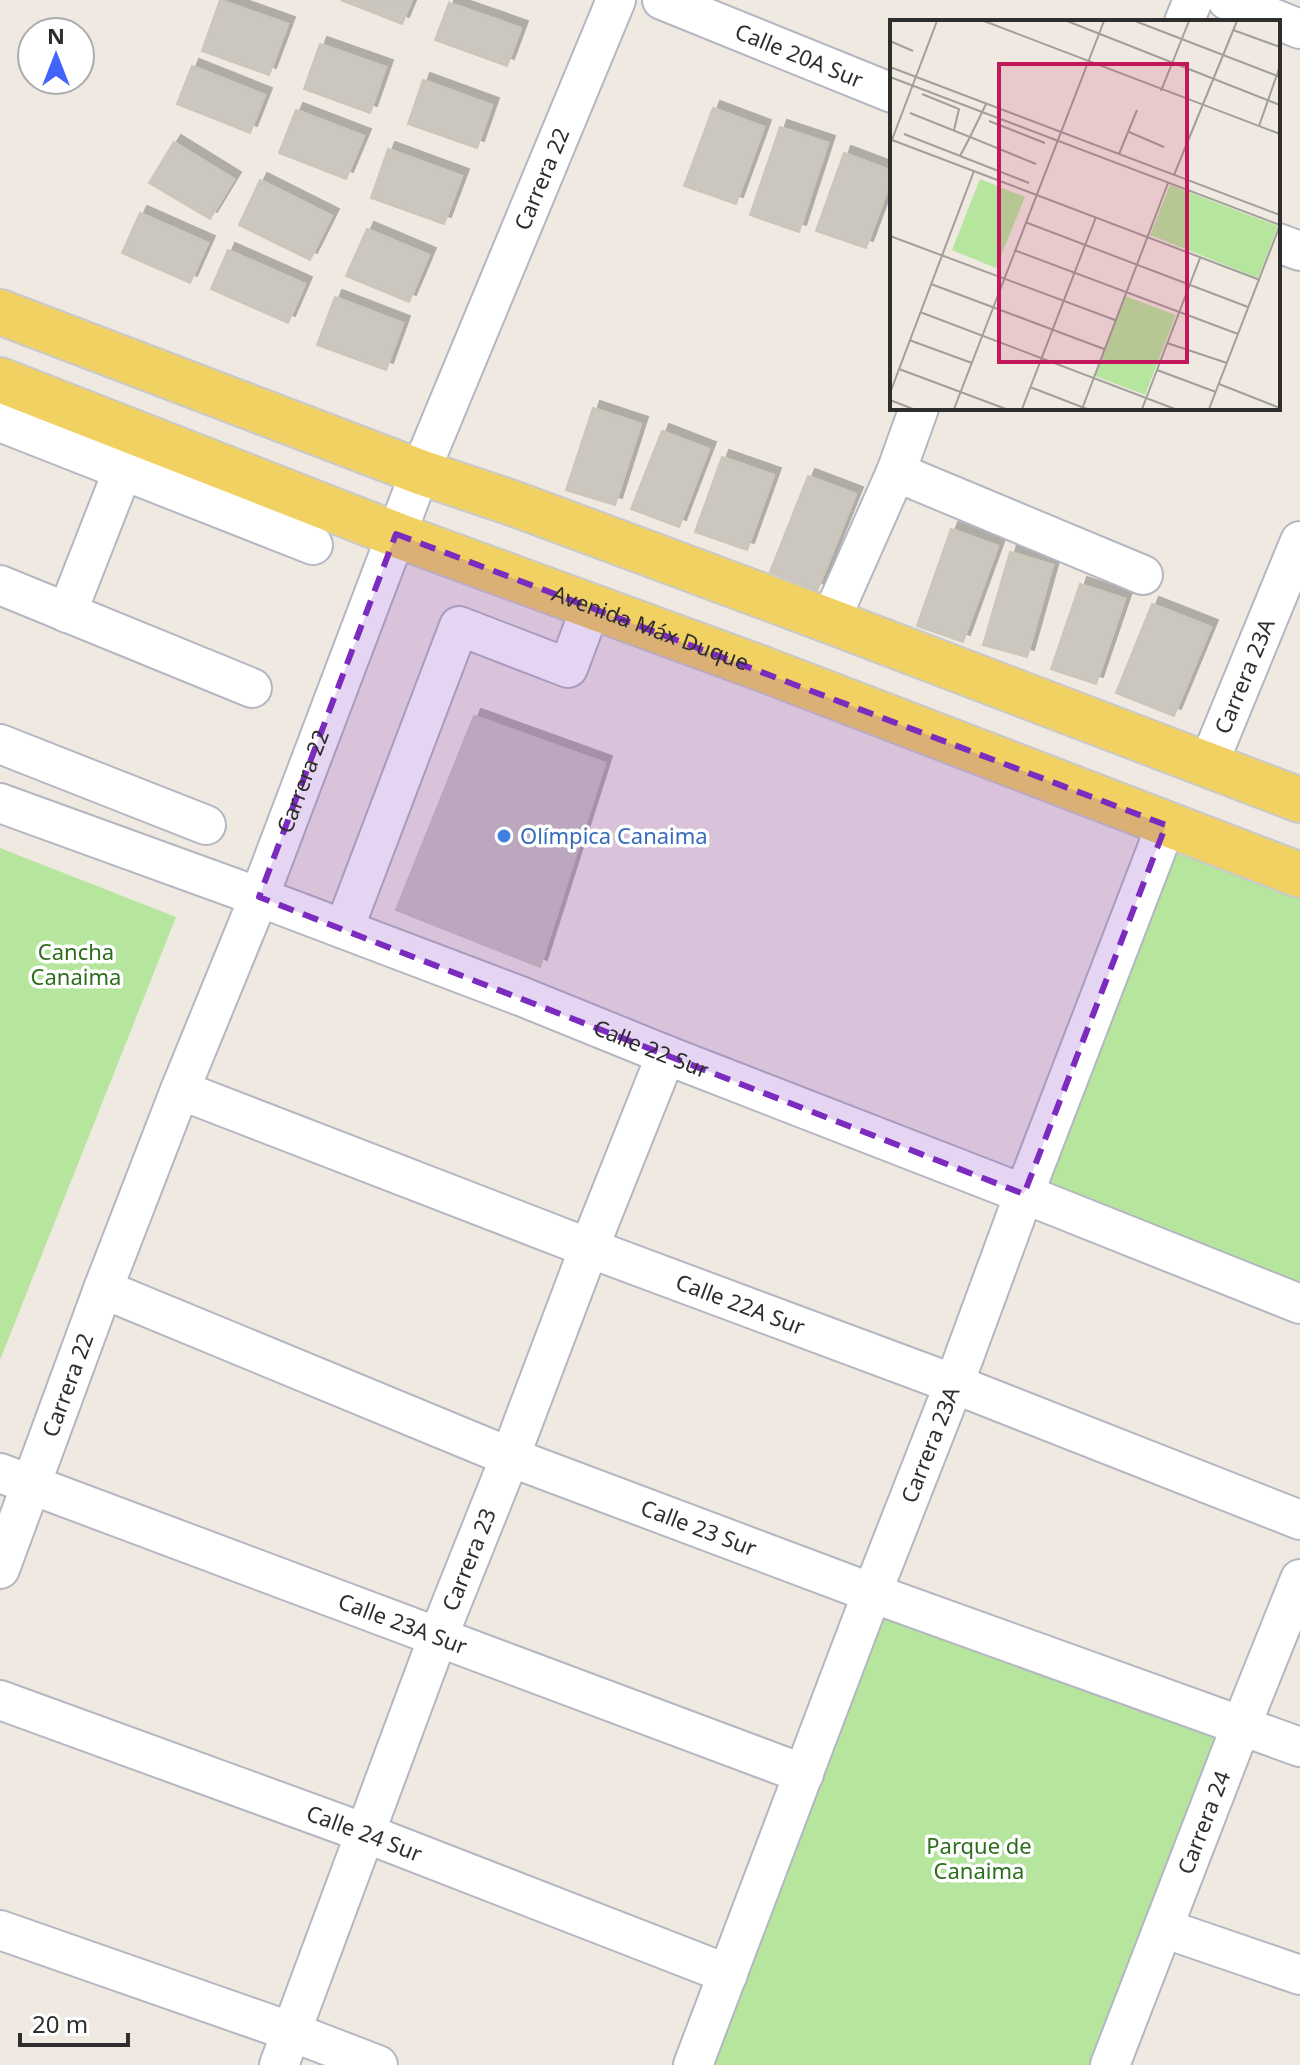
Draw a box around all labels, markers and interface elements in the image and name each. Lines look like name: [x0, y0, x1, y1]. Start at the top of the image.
street label: Calle 20A Sur: [731, 15, 868, 94]
north arrow: [16, 16, 96, 96]
text: N: [47, 20, 65, 50]
inset map: [890, 20, 1280, 410]
street label: Carrera 22: [506, 123, 575, 234]
street label: Avenida Máx Duque: [548, 577, 753, 677]
street label: Carrera 23A: [1206, 613, 1281, 738]
street label: Carrera 22: [269, 725, 335, 837]
place label: Olímpica Canaima: [520, 820, 708, 850]
marker: Olímpica Canaima: [495, 827, 513, 845]
park label: Cancha Canaima: [31, 936, 121, 991]
street label: Calle 22 Sur: [589, 1011, 713, 1084]
street label: Calle 22A Sur: [672, 1266, 809, 1341]
street label: Carrera 22: [34, 1329, 100, 1441]
street label: Carrera 23A: [893, 1381, 966, 1507]
street label: Calle 23 Sur: [637, 1492, 761, 1562]
street label: Carrera 23: [434, 1503, 502, 1615]
street label: Calle 23A Sur: [334, 1585, 472, 1661]
street label: Carrera 24: [1169, 1766, 1236, 1878]
street label: Calle 24 Sur: [303, 1797, 427, 1868]
park label: Parque de Canaima: [926, 1830, 1032, 1885]
scale bar: [20, 1997, 128, 2047]
text: 20 m: [32, 2007, 88, 2040]

